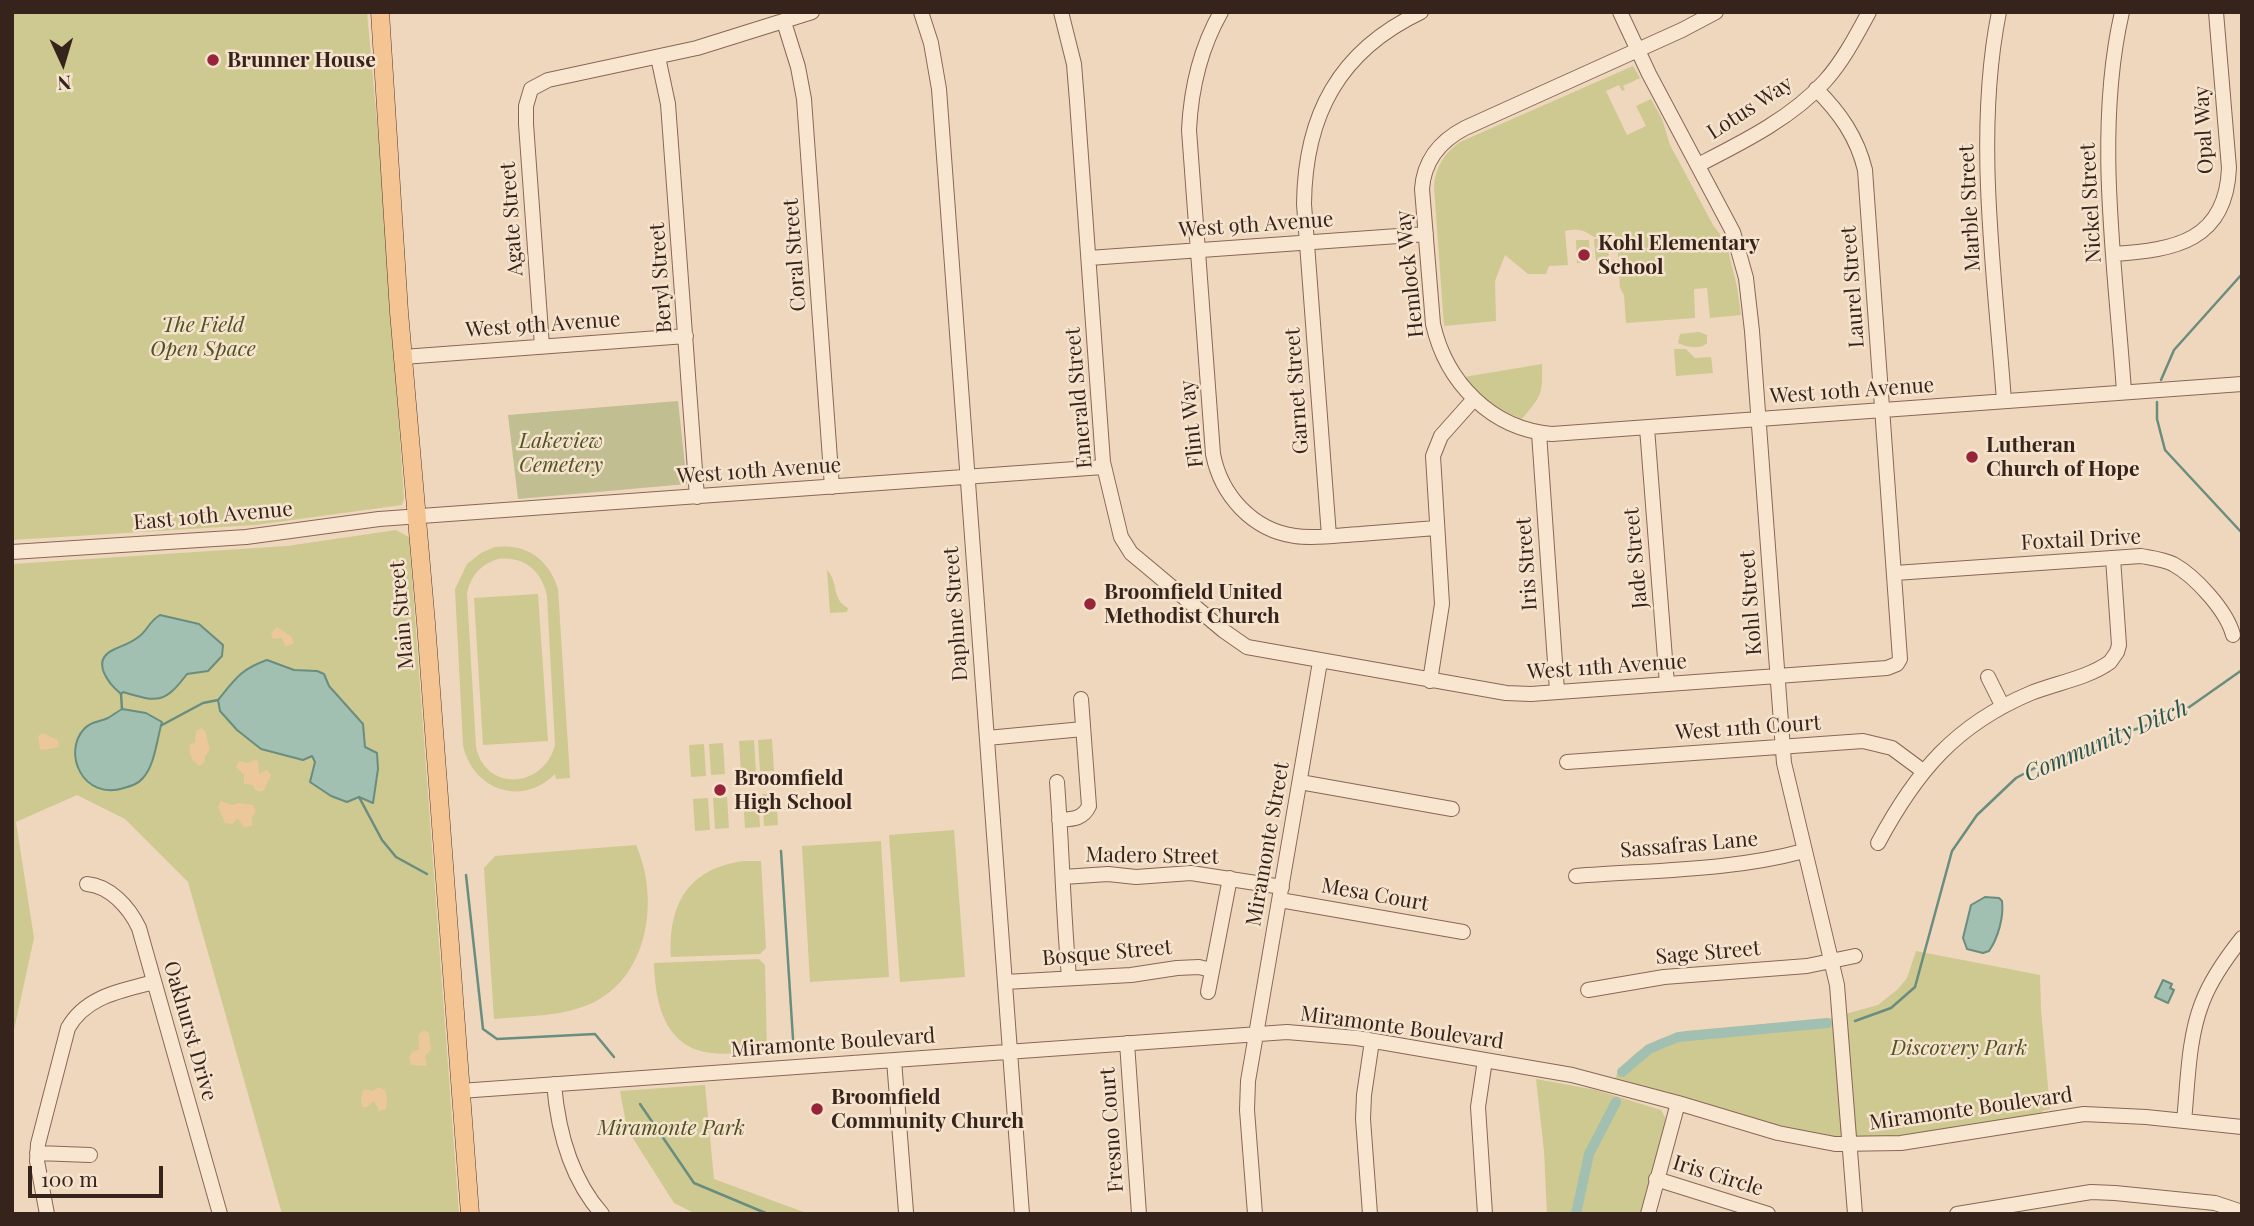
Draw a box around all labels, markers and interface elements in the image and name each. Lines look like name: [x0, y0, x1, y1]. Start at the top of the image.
north arrow: [28, 28, 98, 98]
place label: Brunner House: [227, 47, 376, 73]
marker: Brunner House: [205, 52, 221, 68]
text: N: [57, 71, 72, 97]
street label: Lotus Way: [1702, 71, 1798, 145]
street label: Opal Way: [2189, 85, 2219, 175]
street label: Nickel Street: [2075, 142, 2107, 264]
street label: Marble Street: [1954, 144, 1986, 272]
street label: Agate Street: [495, 161, 529, 277]
street label: Coral Street: [778, 198, 812, 312]
street label: West 9th Avenue: [1178, 207, 1334, 243]
street label: Hemlock Way: [1391, 209, 1429, 339]
street label: Beryl Street: [645, 222, 677, 334]
street label: Laurel Street: [1836, 225, 1870, 349]
place label: Kohl Elementary School: [1598, 230, 1760, 280]
marker: Kohl Elementary School: [1576, 247, 1592, 263]
street label: West 9th Avenue: [465, 307, 621, 343]
park label: The Field Open Space: [150, 312, 256, 362]
street label: Emerald Street: [1060, 326, 1098, 470]
street label: Garnet Street: [1280, 327, 1314, 455]
street label: West 10th Avenue: [1769, 373, 1935, 409]
street label: Flint Way: [1175, 379, 1209, 469]
park label: Lakeview Cemetery: [519, 428, 603, 478]
place label: Lutheran Church of Hope: [1986, 432, 2139, 482]
marker: Lutheran Church of Hope: [1964, 449, 1980, 465]
street label: West 10th Avenue: [676, 453, 842, 489]
street label: East 10th Avenue: [132, 496, 294, 536]
street label: Jade Street: [1619, 506, 1653, 610]
street label: Iris Street: [1511, 516, 1543, 612]
street label: Foxtail Drive: [2020, 524, 2142, 556]
street label: Daphne Street: [939, 546, 973, 682]
street label: Kohl Street: [1735, 550, 1767, 656]
street label: Main Street: [385, 560, 419, 670]
place label: Broomfield United Methodist Church: [1104, 579, 1283, 629]
marker: Broomfield United Methodist Church: [1082, 596, 1098, 612]
street label: West 11th Avenue: [1526, 649, 1688, 685]
water label: Community Ditch: [2020, 694, 2192, 788]
street label: West 11th Court: [1674, 710, 1822, 746]
street label: Miramonte Street: [1241, 760, 1295, 928]
place label: Broomfield High School: [734, 765, 852, 815]
marker: Broomfield High School: [712, 782, 728, 798]
street label: Sassafras Lane: [1619, 826, 1759, 864]
street label: Madero Street: [1085, 842, 1219, 870]
street label: Mesa Court: [1319, 873, 1431, 917]
street label: Bosque Street: [1041, 935, 1173, 971]
street label: Sage Street: [1655, 936, 1761, 970]
street label: Oakhurst Drive: [158, 958, 222, 1104]
street label: Miramonte Boulevard: [1299, 1001, 1505, 1055]
street label: Miramonte Boulevard: [730, 1023, 936, 1063]
park label: Discovery Park: [1891, 1035, 2027, 1061]
street label: Fresno Court: [1095, 1067, 1129, 1193]
street label: Miramonte Boulevard: [1868, 1082, 2074, 1136]
place label: Broomfield Community Church: [831, 1084, 1024, 1134]
marker: Broomfield Community Church: [809, 1101, 825, 1117]
park label: Miramonte Park: [597, 1115, 745, 1141]
street label: Iris Circle: [1670, 1150, 1766, 1202]
scale bar: [32, 1152, 166, 1196]
text: 100 m: [41, 1164, 98, 1192]

